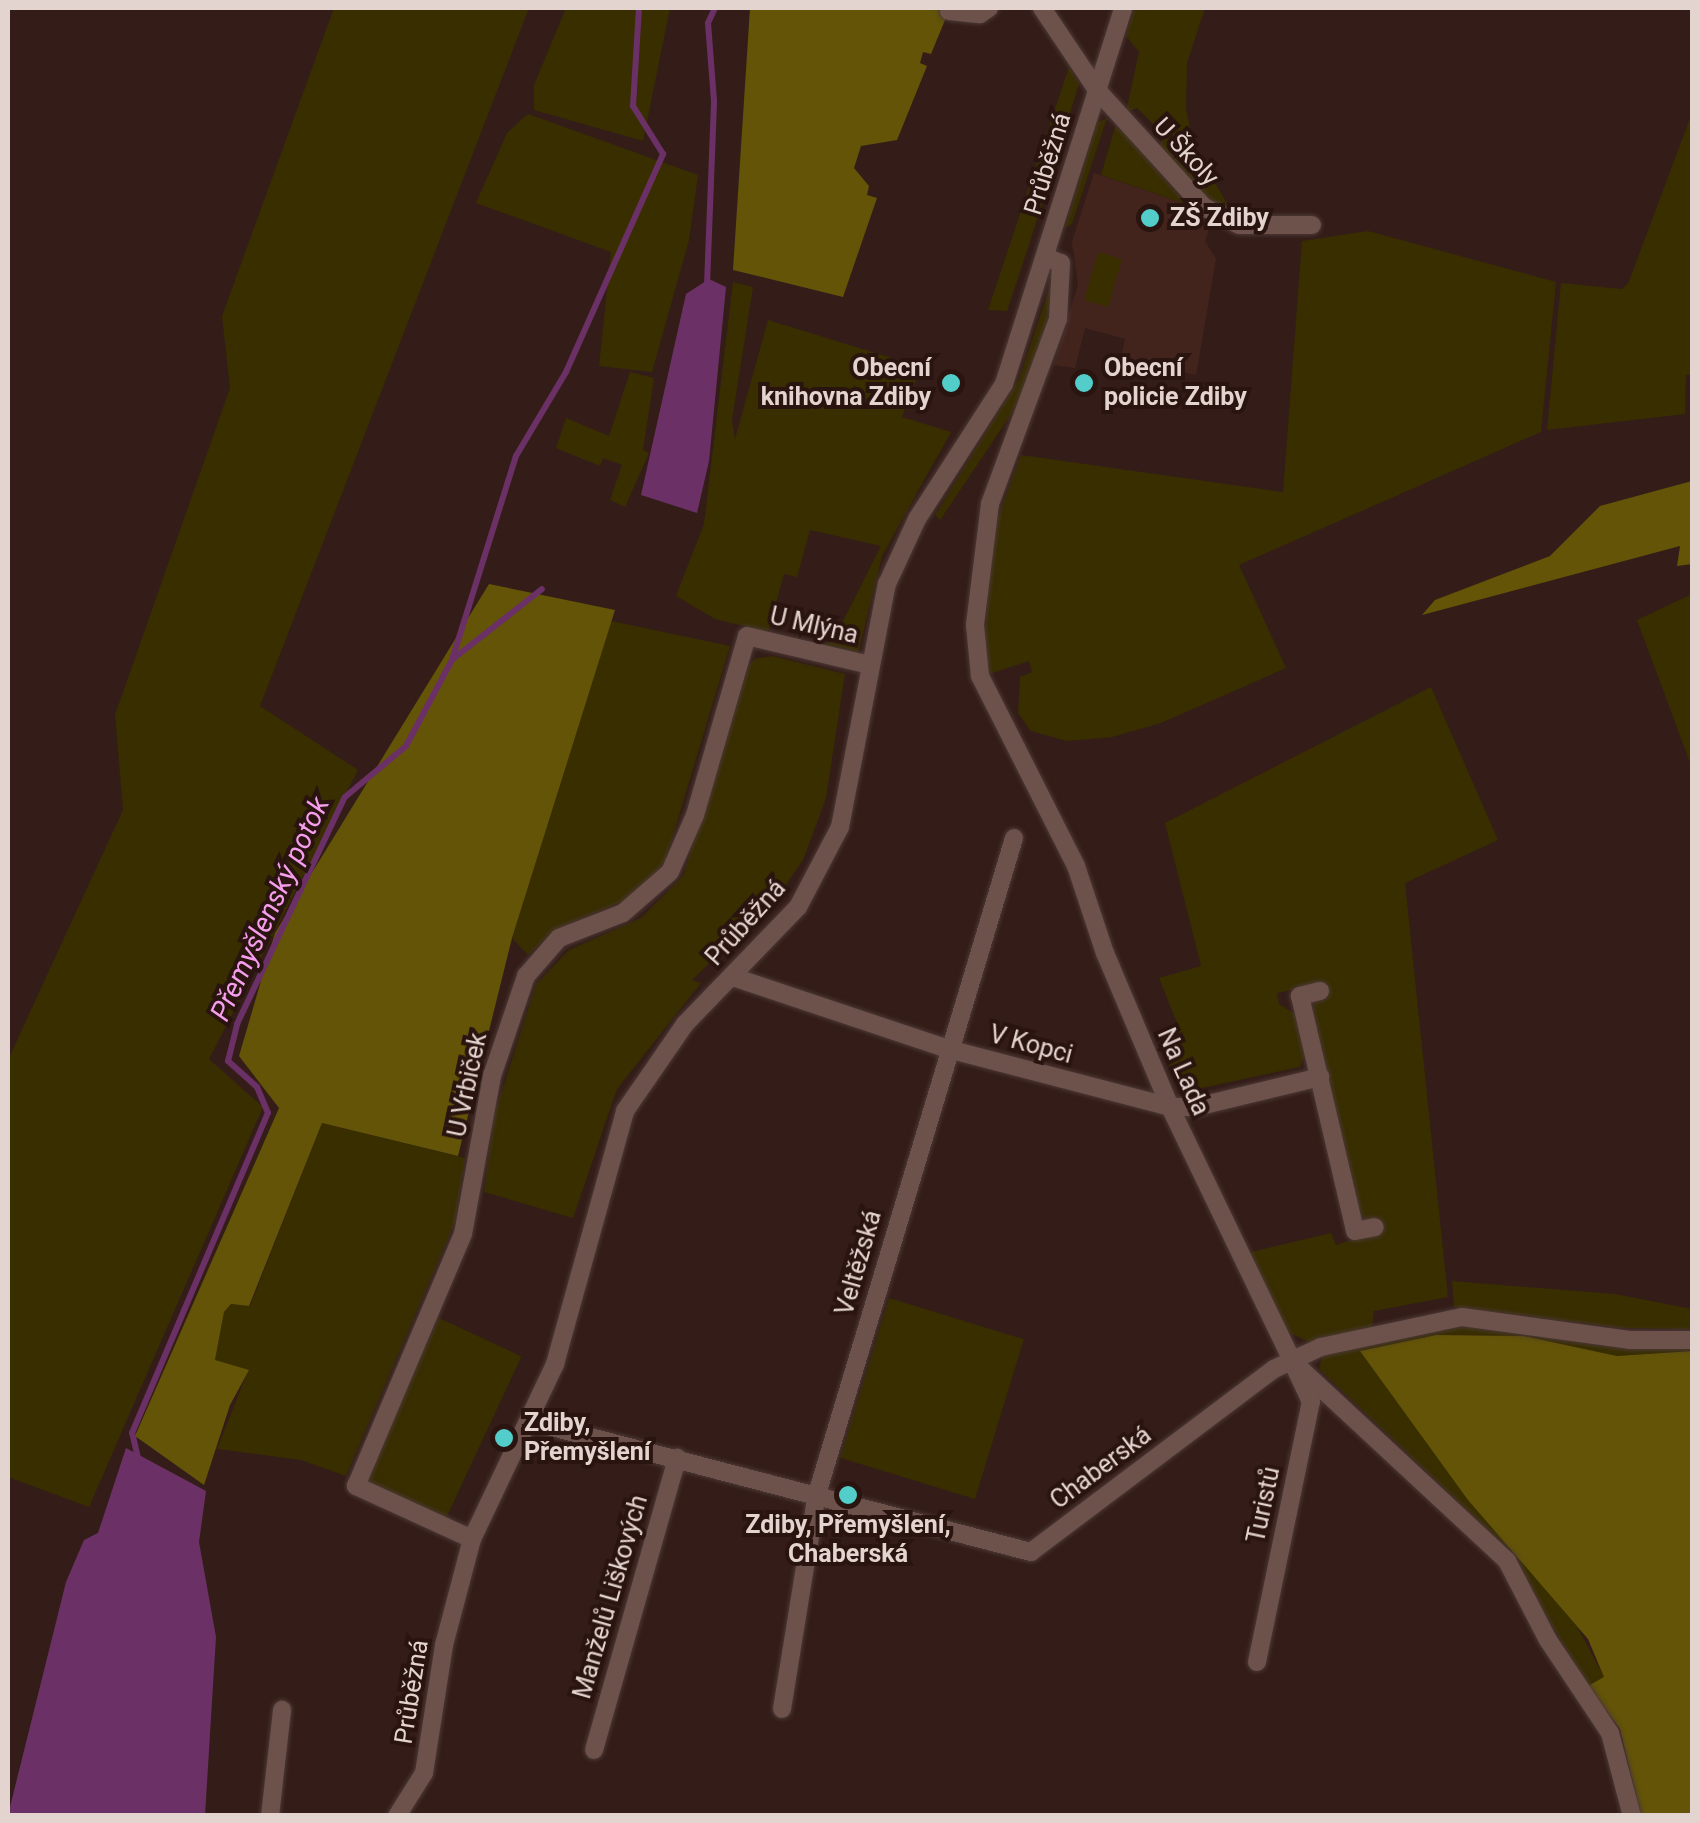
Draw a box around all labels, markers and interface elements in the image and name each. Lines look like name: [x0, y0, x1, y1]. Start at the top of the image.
street label: Průběžná: [1018, 109, 1078, 219]
street label: U Školy: [1147, 112, 1225, 192]
place label: ZŠ Zdiby: [1170, 203, 1269, 233]
marker: ZŠ Zdiby: [1139, 207, 1161, 229]
place label: Obecní knihovna Zdiby: [761, 354, 931, 413]
place label: Obecní policie Zdiby: [1104, 354, 1247, 413]
marker: Obecní knihovna Zdiby: [940, 372, 962, 394]
marker: Obecní policie Zdiby: [1073, 372, 1095, 394]
street label: U Mlýna: [767, 601, 861, 651]
water label: Přemyšlenský potok: [203, 792, 337, 1026]
street label: Průběžná: [700, 874, 792, 972]
street label: V Kopci: [986, 1020, 1076, 1070]
street label: Na Lada: [1151, 1024, 1215, 1120]
street label: U Vrbiček: [442, 1030, 494, 1140]
street label: Veltěžská: [830, 1207, 888, 1319]
place label: Zdiby, Přemyšlení: [524, 1409, 651, 1468]
street label: Chaberská: [1045, 1420, 1157, 1516]
marker: Zdiby, Přemyšlení: [493, 1427, 515, 1449]
street label: Turistů: [1241, 1464, 1287, 1546]
marker: Zdiby, Přemyšlení, Chaberská: [837, 1484, 859, 1506]
street label: Manželů Liškových: [568, 1492, 654, 1702]
place label: Zdiby, Přemyšlení, Chaberská: [745, 1511, 951, 1570]
street label: Průběžná: [389, 1638, 435, 1746]

